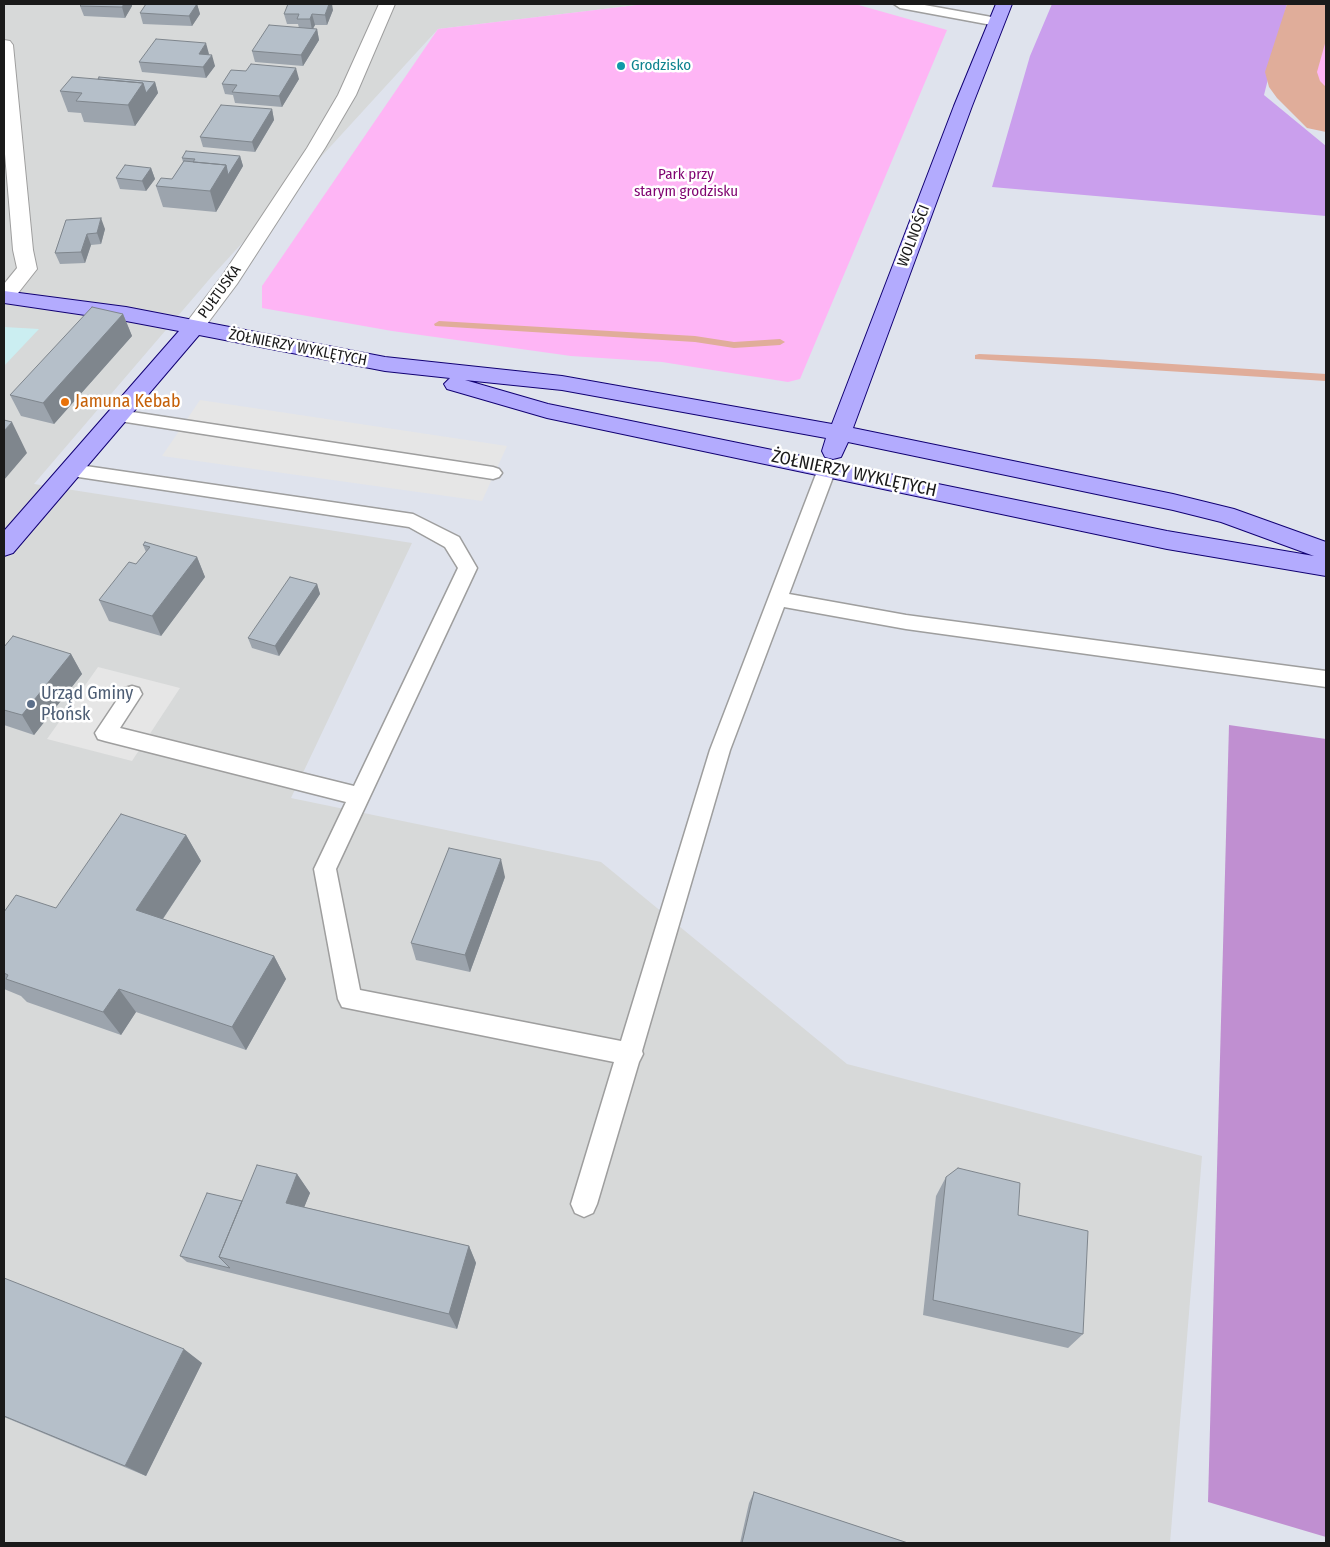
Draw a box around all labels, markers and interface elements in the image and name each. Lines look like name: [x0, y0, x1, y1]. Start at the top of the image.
place label: Grodzisko: [631, 57, 691, 75]
marker: Grodzisko: [615, 60, 627, 72]
park label: Park przy starym grodzisku: [634, 166, 738, 201]
street label: WOLNOŚCI: [894, 203, 934, 269]
street label: PUŁTUSKA: [195, 262, 245, 322]
street label: ŻOŁNIERZY WYKLĘTYCH: [227, 326, 369, 370]
place label: Jamuna Kebab: [75, 391, 180, 413]
marker: Jamuna Kebab: [59, 396, 71, 408]
street label: ŻOŁNIERZY WYKLĘTYCH: [769, 446, 939, 502]
place label: Urząd Gminy Płońsk: [41, 683, 133, 726]
marker: Urząd Gminy Płońsk: [25, 698, 37, 710]

